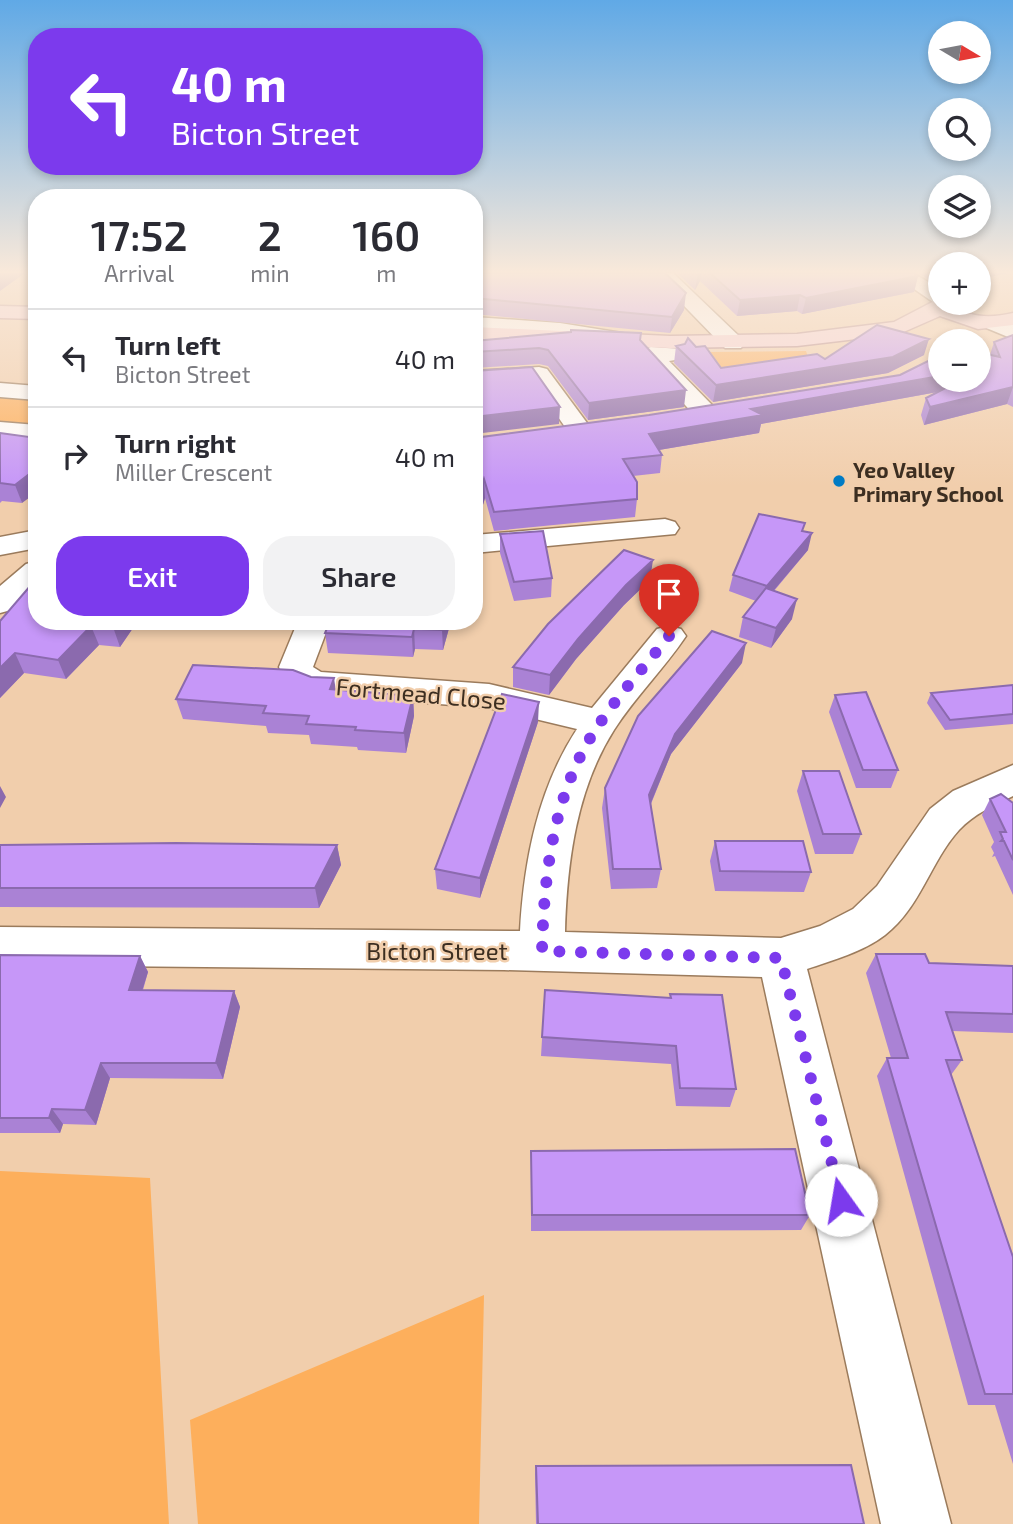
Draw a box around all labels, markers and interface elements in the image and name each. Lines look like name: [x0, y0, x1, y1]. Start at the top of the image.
north arrow: [928, 21, 990, 84]
map controls: [928, 21, 991, 392]
text: 40 m: [171, 53, 287, 112]
icon: left: [56, 56, 147, 147]
button: search: [928, 98, 991, 161]
text: Bicton Street: [171, 113, 359, 151]
button: layers: [928, 175, 991, 238]
text: 17:52: [91, 209, 188, 259]
text: 2: [258, 209, 282, 259]
text: 160: [352, 209, 420, 259]
button: +: [928, 252, 991, 315]
text: Arrival: [104, 259, 174, 287]
text: min: [250, 259, 290, 287]
text: m: [376, 259, 396, 287]
text: Turn left: [115, 329, 221, 360]
button: −: [928, 329, 991, 392]
icon: left: [56, 339, 94, 377]
text: 40 m: [395, 343, 455, 374]
text: Bicton Street: [115, 360, 250, 388]
text: Turn right: [115, 427, 236, 458]
icon: right: [56, 437, 94, 475]
text: 40 m: [395, 441, 455, 472]
place label: Yeo Valley Primary School: [853, 457, 1004, 507]
text: Miller Crescent: [115, 458, 272, 486]
marker: Yeo Valley Primary School: [831, 473, 847, 489]
button: Exit: [56, 536, 249, 616]
button: Share: [263, 536, 455, 616]
pin: [639, 564, 699, 636]
icon: arrive: [650, 575, 688, 613]
street label: Fortmead Close: [335, 671, 507, 715]
street label: Bicton Street: [366, 936, 508, 965]
position arrow: [804, 1163, 878, 1237]

